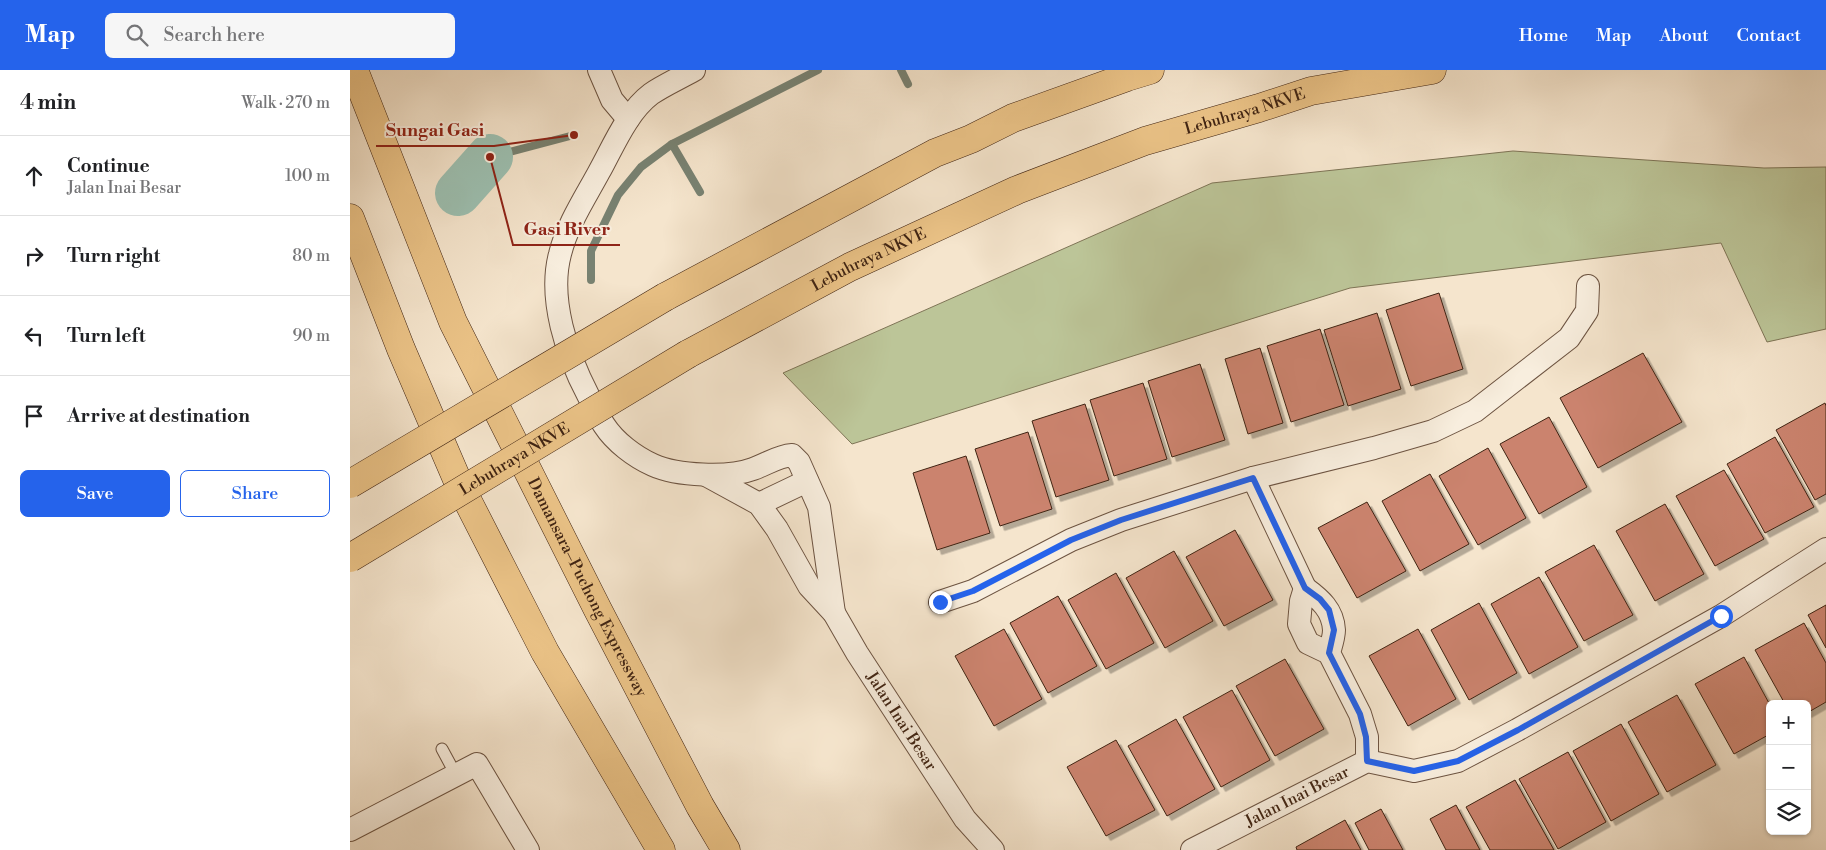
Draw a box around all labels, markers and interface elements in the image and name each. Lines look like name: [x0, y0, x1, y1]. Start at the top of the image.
search box: [105, 13, 455, 58]
text: Map: [25, 20, 75, 50]
icon: search: [123, 21, 151, 49]
text: Search here: [163, 23, 265, 47]
text: Home: [1519, 24, 1568, 47]
text: Map: [1596, 24, 1632, 47]
text: About: [1660, 24, 1709, 47]
text: Contact: [1737, 24, 1801, 47]
street label: Lebuhraya NKVE: [1182, 84, 1308, 139]
text: 4 min: [20, 90, 76, 116]
text: Walk · 270 m: [241, 93, 330, 113]
callout: Sungai Gasi: [376, 113, 494, 146]
text: Sungai Gasi: [386, 119, 485, 142]
text: Continue: [67, 154, 150, 178]
icon: ahead: [20, 162, 48, 190]
text: 100 m: [285, 166, 330, 186]
text: Jalan Inai Besar: [67, 178, 181, 198]
callout: Gasi River: [513, 212, 620, 245]
text: Gasi River: [524, 218, 610, 241]
street label: Lebuhraya NKVE: [808, 223, 929, 296]
icon: right: [20, 242, 48, 270]
text: Turn right: [67, 244, 160, 268]
text: 80 m: [292, 246, 330, 266]
icon: left: [20, 322, 48, 350]
text: Turn left: [67, 324, 146, 348]
text: 90 m: [292, 326, 330, 346]
icon: arrive: [20, 402, 48, 430]
text: Arrive at destination: [67, 404, 250, 428]
street label: Lebuhraya NKVE: [456, 418, 573, 500]
button: Save: [20, 470, 170, 517]
button: Share: [180, 470, 330, 517]
street label: Damansara–Puchong Expressway: [523, 474, 651, 700]
route end: [929, 591, 952, 614]
route start: [1710, 605, 1733, 628]
street label: Jalan Inai Besar: [861, 667, 941, 775]
map controls: [1766, 700, 1811, 835]
button: +: [1766, 700, 1811, 745]
button: −: [1766, 745, 1811, 790]
street label: Jalan Inai Besar: [1241, 762, 1353, 832]
button: layers: [1766, 790, 1811, 835]

